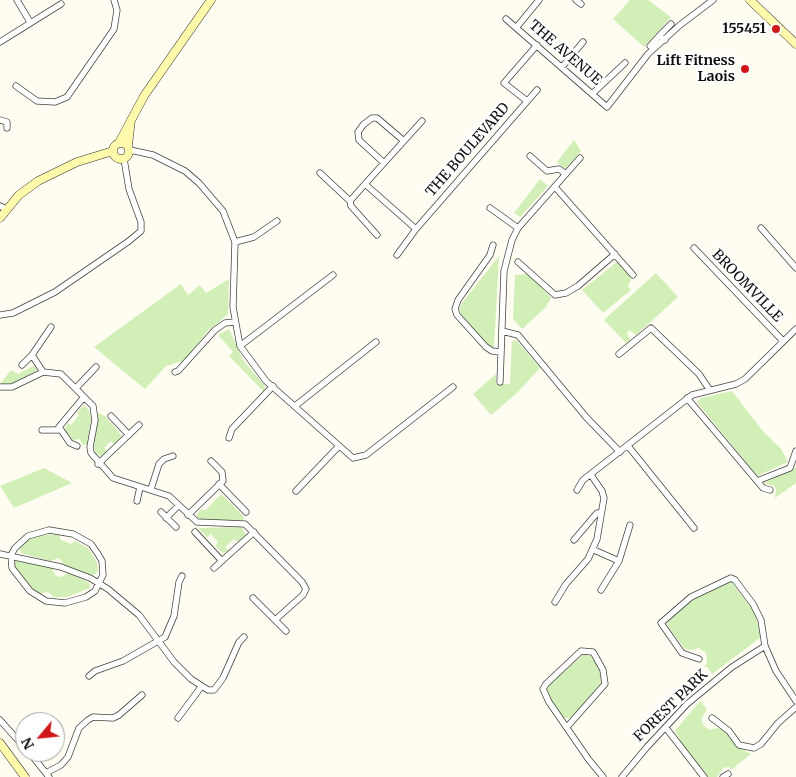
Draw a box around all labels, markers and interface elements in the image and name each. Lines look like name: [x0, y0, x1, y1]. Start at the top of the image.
street label: THE AVENUE: [525, 17, 605, 89]
place label: 155451: [722, 21, 766, 37]
marker: 155451: [770, 23, 782, 35]
place label: Lift Fitness Laois: [656, 53, 735, 85]
marker: Lift Fitness Laois: [739, 63, 751, 75]
street label: THE BOULEVARD: [423, 100, 513, 200]
street label: BROOMVILLE: [708, 246, 786, 326]
street label: FOREST PARK: [631, 667, 711, 745]
north arrow: [15, 712, 65, 762]
text: N: [17, 734, 38, 753]

